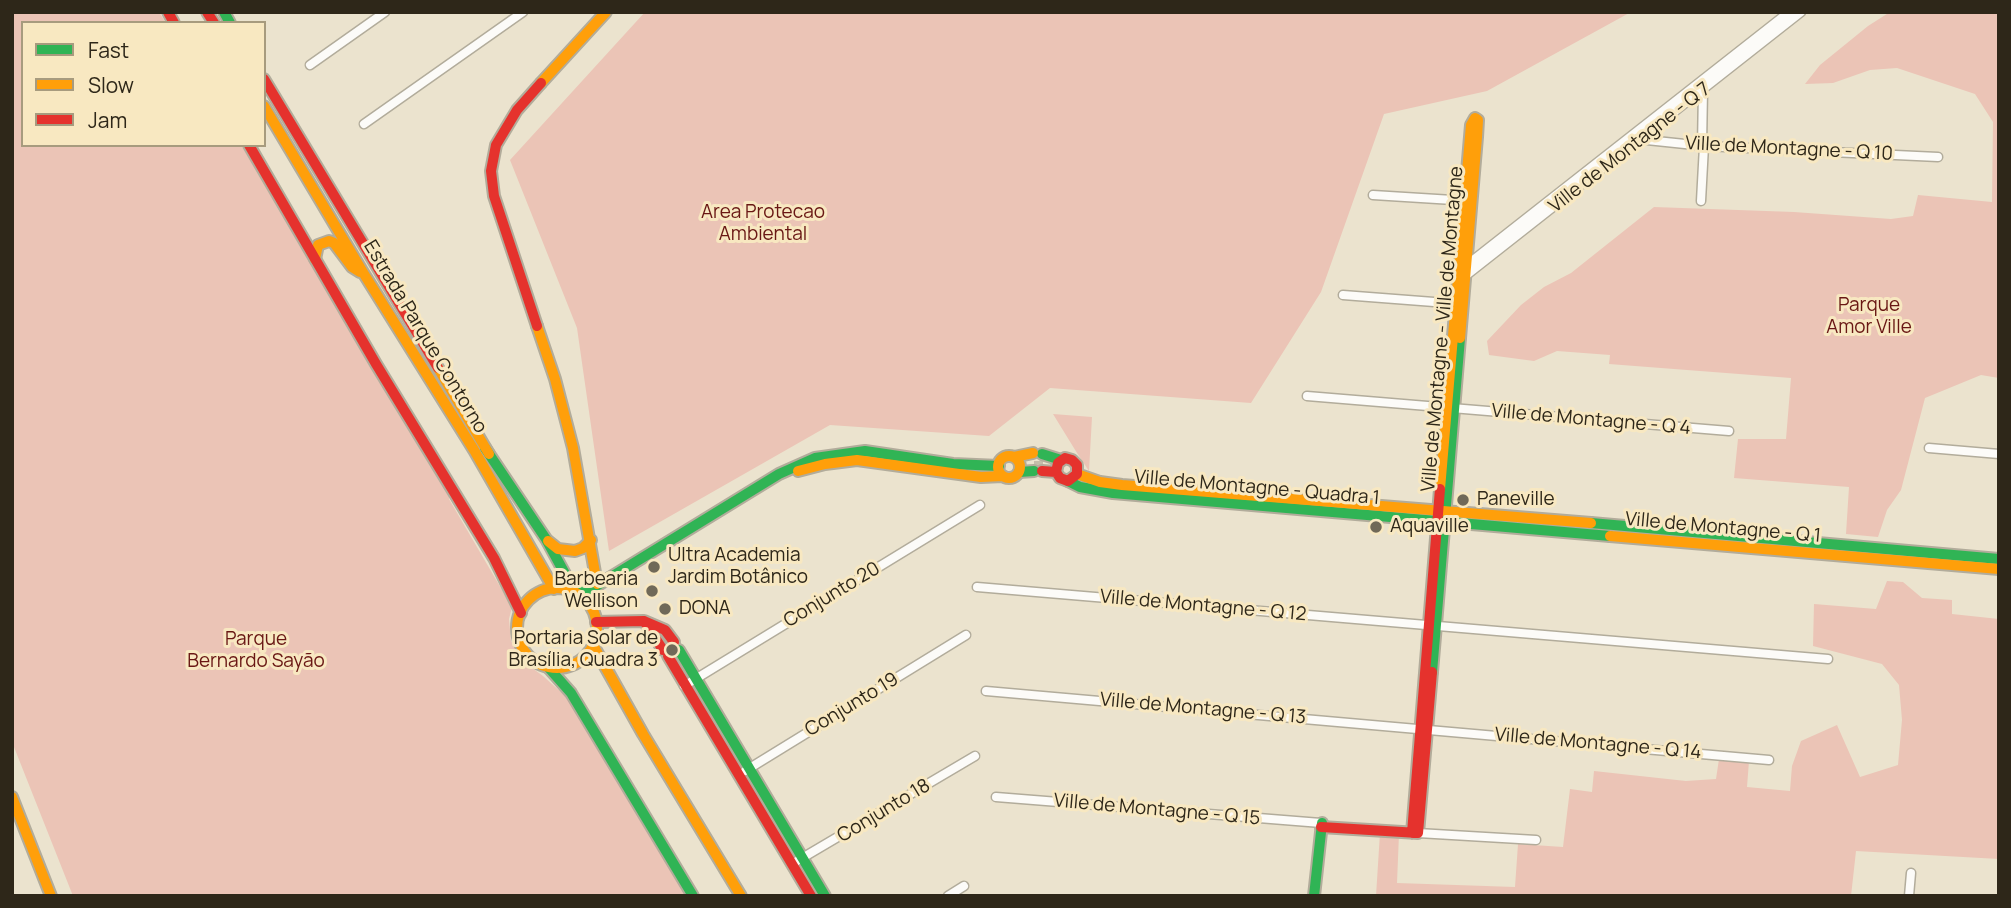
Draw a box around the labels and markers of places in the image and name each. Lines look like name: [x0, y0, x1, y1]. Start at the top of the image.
place label: Paneville: [1477, 489, 1555, 511]
marker: Paneville: [1455, 492, 1471, 508]
place label: Aquaville: [1390, 516, 1469, 538]
marker: Aquaville: [1368, 519, 1384, 535]
place label: Ultra Academia Jardim Botânico: [668, 545, 808, 589]
marker: Ultra Academia Jardim Botânico: [646, 559, 662, 575]
place label: Barbearia Wellison: [554, 569, 638, 613]
marker: Barbearia Wellison: [644, 583, 660, 599]
place label: DONA: [679, 598, 731, 620]
marker: DONA: [657, 601, 673, 617]
place label: Portaria Solar de Brasília, Quadra 3: [508, 628, 658, 672]
marker: Portaria Solar de Brasília, Quadra 3: [664, 642, 680, 658]

